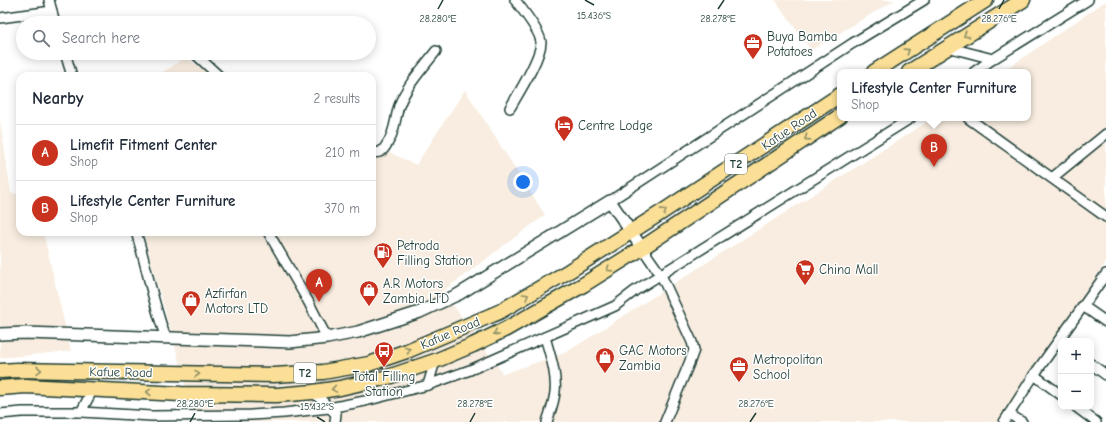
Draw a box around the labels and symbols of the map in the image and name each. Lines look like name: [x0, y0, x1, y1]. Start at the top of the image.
text: 15.436°S: [577, 10, 612, 22]
text: 28.280°E: [420, 13, 456, 25]
text: 28.278°E: [700, 13, 736, 25]
text: 28.276°E: [981, 13, 1017, 25]
place label: Buya Bamba Potatoes: [767, 29, 838, 59]
one-way arrow: [963, 31, 970, 38]
office icon: Buya Bamba Potatoes: [742, 32, 764, 60]
one-way arrow: [903, 48, 910, 55]
street label: Kafue Road: [759, 105, 819, 153]
hotel icon: Centre Lodge: [553, 114, 575, 142]
place label: Centre Lodge: [578, 118, 653, 133]
one-way arrow: [805, 133, 812, 140]
pin: B: [921, 134, 947, 167]
road number: T2: [725, 154, 747, 174]
your location: [513, 172, 533, 192]
one-way arrow: [660, 208, 667, 216]
place label: Petroda Filling Station: [397, 238, 472, 268]
fuel station icon: Petroda Filling Station: [372, 241, 394, 269]
supermarket icon: China Mall: [794, 258, 816, 286]
place label: China Mall: [819, 262, 878, 277]
one-way arrow: [606, 264, 613, 271]
pin: A: [306, 269, 332, 302]
place label: A.R Motors Zambia LTD: [383, 276, 449, 306]
shop icon: A.R Motors Zambia LTD: [358, 279, 380, 307]
place label: Azfirfan Motors LTD: [205, 286, 268, 316]
shop icon: Azfirfan Motors LTD: [180, 289, 202, 317]
one-way arrow: [522, 294, 529, 301]
street label: Kafue Road: [418, 314, 482, 352]
one-way arrow: [493, 329, 501, 336]
bus stop icon: Total Filling Station: [373, 340, 395, 368]
place label: GAC Motors Zambia: [619, 343, 687, 373]
shop icon: GAC Motors Zambia: [594, 346, 616, 374]
one-way arrow: [404, 347, 411, 355]
place label: Metropolitan School: [753, 352, 823, 382]
office icon: Metropolitan School: [728, 355, 750, 383]
road number: T2: [294, 363, 316, 383]
street label: Kafue Road: [89, 364, 153, 380]
one-way arrow: [36, 366, 42, 374]
place label: Total Filling Station: [353, 369, 415, 399]
one-way arrow: [194, 370, 200, 378]
one-way arrow: [331, 384, 337, 393]
one-way arrow: [146, 388, 152, 396]
text: 28.280°E: [177, 398, 213, 410]
text: 28.278°E: [457, 398, 493, 410]
text: 28.276°E: [738, 398, 774, 410]
text: 15.432°S: [300, 401, 334, 413]

